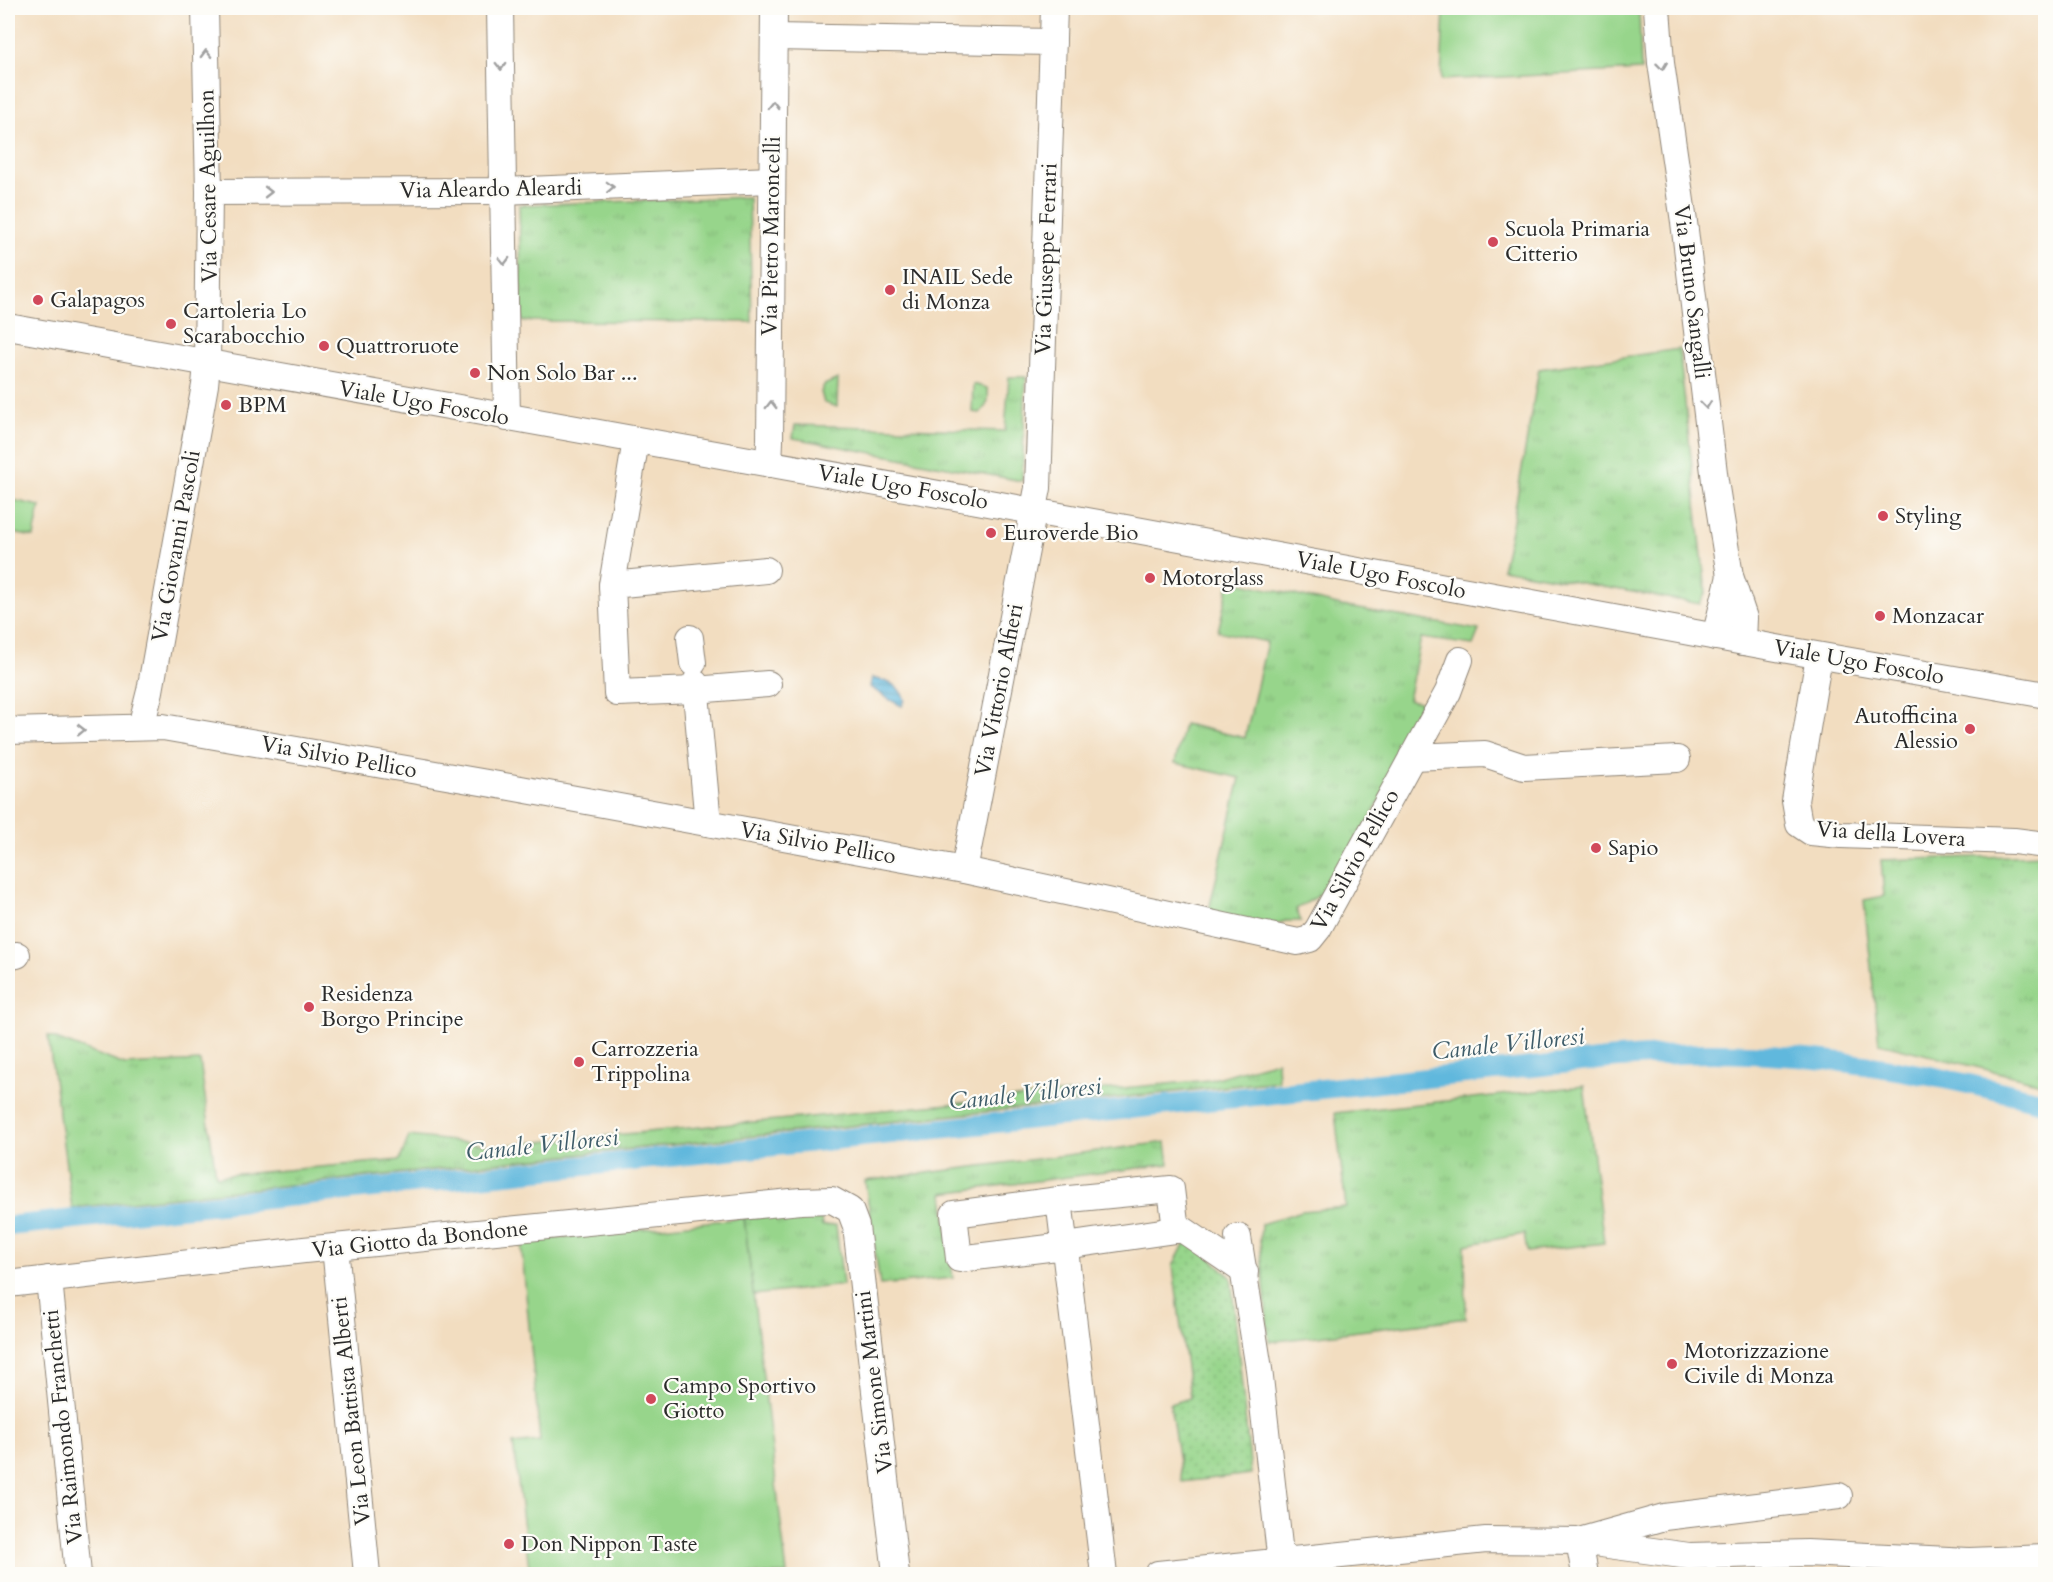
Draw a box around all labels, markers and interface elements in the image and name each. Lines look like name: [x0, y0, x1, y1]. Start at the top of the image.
one-way arrow: [200, 49, 212, 58]
one-way arrow: [495, 61, 507, 70]
one-way arrow: [1655, 61, 1668, 70]
street label: Via Cesare Aguilhon: [191, 88, 225, 283]
one-way arrow: [767, 101, 779, 110]
street label: Via Pietro Maroncelli: [754, 136, 788, 336]
street label: Via Giuseppe Ferrari: [1028, 162, 1064, 356]
street label: Via Aleardo Aleardi: [399, 172, 583, 206]
one-way arrow: [605, 180, 614, 193]
one-way arrow: [263, 186, 272, 198]
street label: Via Bruno Sangalli: [1666, 203, 1718, 381]
place label: Scuola Primaria Citterio: [1505, 214, 1651, 269]
marker: Scuola Primaria Citterio: [1486, 235, 1500, 249]
one-way arrow: [498, 256, 510, 265]
place label: INAIL Sede di Monza: [902, 262, 1013, 317]
marker: INAIL Sede di Monza: [883, 283, 897, 297]
place label: Galapagos: [50, 285, 145, 315]
marker: Galapagos: [31, 293, 45, 307]
place label: Cartoleria Lo Scarabocchio: [183, 296, 307, 351]
marker: Cartoleria Lo Scarabocchio: [164, 317, 178, 331]
place label: Quattroruote: [336, 331, 459, 361]
marker: Quattroruote: [317, 339, 331, 353]
place label: Non Solo Bar ...: [487, 358, 638, 388]
marker: Non Solo Bar ...: [468, 366, 482, 380]
street label: Viale Ugo Foscolo: [336, 373, 512, 433]
place label: BPM: [238, 390, 287, 420]
marker: BPM: [219, 398, 233, 412]
one-way arrow: [1699, 400, 1712, 409]
one-way arrow: [765, 401, 777, 410]
street label: Via Giovanni Pascoli: [144, 448, 208, 644]
street label: Viale Ugo Foscolo: [815, 457, 991, 517]
place label: Styling: [1895, 501, 1962, 531]
marker: Styling: [1876, 509, 1890, 523]
place label: Euroverde Bio: [1003, 518, 1138, 548]
marker: Euroverde Bio: [984, 526, 998, 540]
street label: Viale Ugo Foscolo: [1293, 544, 1469, 606]
place label: Motorglass: [1162, 563, 1264, 593]
marker: Motorglass: [1143, 571, 1157, 585]
street label: Via Vittorio Alfieri: [968, 601, 1030, 779]
place label: Monzacar: [1892, 601, 1985, 631]
marker: Monzacar: [1873, 609, 1887, 623]
street label: Viale Ugo Foscolo: [1771, 632, 1947, 692]
place label: Autofficina Alessio: [1854, 701, 1958, 756]
marker: Autofficina Alessio: [1963, 722, 1977, 736]
one-way arrow: [76, 723, 85, 736]
street label: Via Silvio Pellico: [259, 729, 420, 786]
street label: Via Silvio Pellico: [1304, 784, 1406, 936]
street label: Via della Lovera: [1815, 814, 1967, 854]
street label: Via Silvio Pellico: [738, 815, 899, 872]
place label: Sapio: [1608, 833, 1658, 863]
marker: Sapio: [1589, 841, 1603, 855]
place label: Residenza Borgo Principe: [321, 979, 464, 1034]
marker: Residenza Borgo Principe: [302, 1000, 316, 1014]
water label: Canale Villoresi: [1430, 1020, 1586, 1068]
place label: Carrozzeria Trippolina: [591, 1034, 699, 1089]
marker: Carrozzeria Trippolina: [572, 1055, 586, 1069]
water label: Canale Villoresi: [947, 1070, 1103, 1118]
water label: Canale Villoresi: [464, 1121, 620, 1169]
street label: Via Giotto da Bondone: [310, 1213, 530, 1265]
street label: Via Simone Martini: [848, 1289, 900, 1475]
street label: Via Leon Battista Alberti: [324, 1295, 378, 1527]
street label: Via Raimondo Franchetti: [36, 1308, 90, 1546]
place label: Motorizzazione Civile di Monza: [1684, 1336, 1835, 1391]
marker: Motorizzazione Civile di Monza: [1665, 1357, 1679, 1371]
place label: Campo Sportivo Giotto: [663, 1371, 816, 1426]
marker: Campo Sportivo Giotto: [644, 1392, 658, 1406]
place label: Don Nippon Taste: [521, 1529, 698, 1559]
marker: Don Nippon Taste: [502, 1537, 516, 1551]

